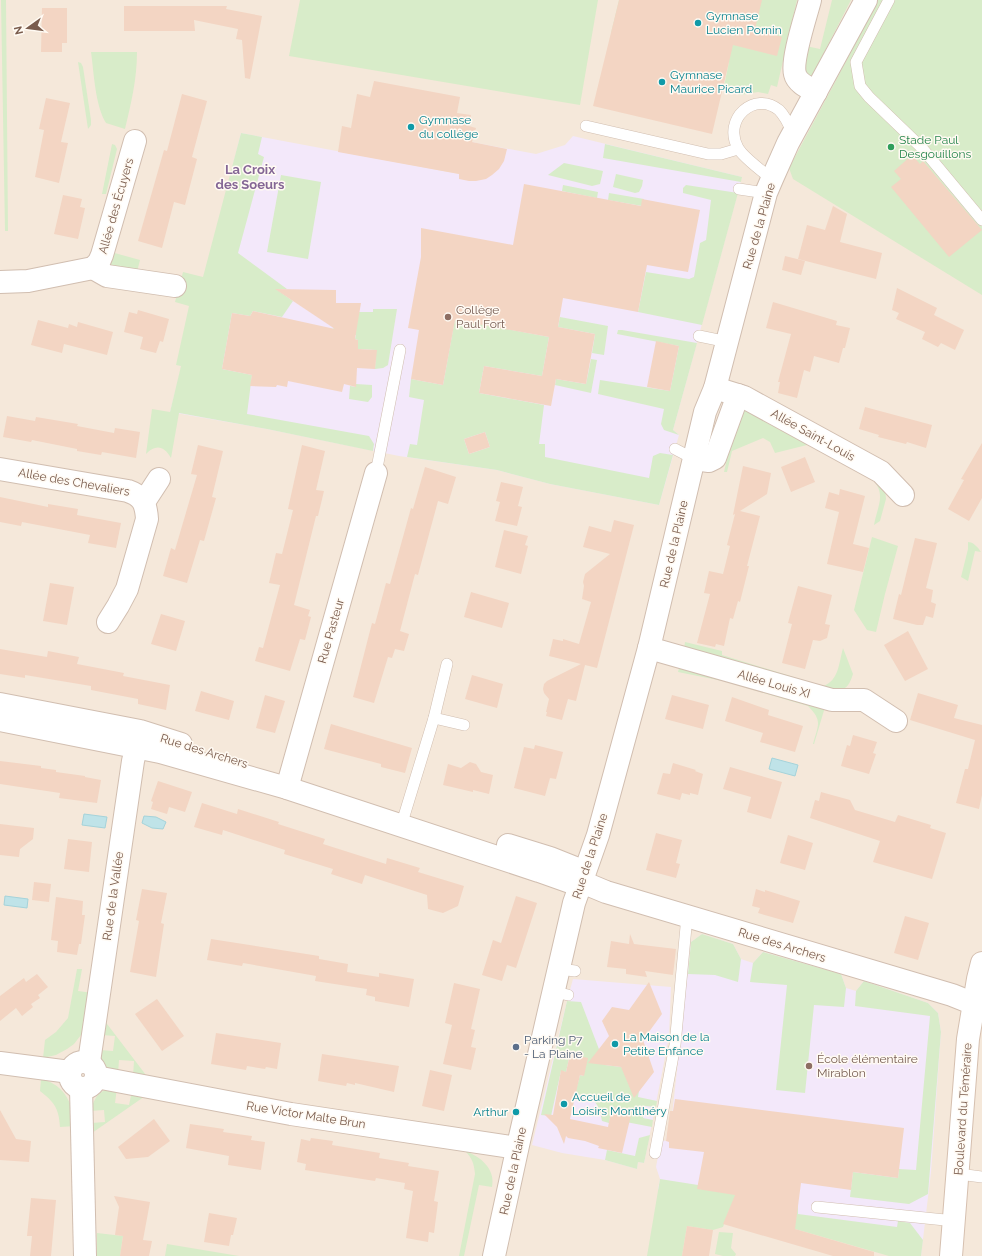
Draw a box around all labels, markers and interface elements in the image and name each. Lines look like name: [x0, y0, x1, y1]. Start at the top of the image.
north arrow: [8, 8, 48, 48]
place label: Gymnase Lucien Pornin: [706, 9, 782, 37]
marker: Gymnase Lucien Pornin: [693, 18, 703, 28]
text: N: [11, 25, 26, 36]
place label: Gymnase Maurice Picard: [670, 68, 752, 96]
marker: Gymnase Maurice Picard: [657, 77, 667, 87]
place label: Gymnase du collège: [419, 113, 478, 141]
marker: Gymnase du collège: [406, 122, 416, 132]
place label: Stade Paul Desgouillons: [899, 133, 971, 161]
marker: Stade Paul Desgouillons: [886, 142, 896, 152]
street label: Allée des Écuyers: [96, 156, 136, 256]
district label: La Croix des Soeurs: [216, 162, 285, 192]
street label: Rue de la Plaine: [740, 181, 778, 271]
place label: Collège Paul Fort: [456, 303, 505, 331]
marker: Collège Paul Fort: [443, 312, 453, 322]
street label: Allée Saint-Louis: [769, 406, 858, 464]
street label: Allée des Chevaliers: [17, 465, 131, 499]
street label: Rue de la Plaine: [657, 499, 691, 589]
street label: Rue Pasteur: [315, 596, 347, 665]
street label: Allée Louis XI: [736, 667, 812, 701]
street label: Rue des Archers: [159, 731, 250, 771]
street label: Rue de la Plaine: [570, 811, 610, 901]
street label: Rue de la Vallée: [100, 851, 126, 941]
street label: Rue des Archers: [737, 925, 828, 965]
place label: La Maison de la Petite Enfance: [623, 1030, 710, 1058]
place label: Parking P7 - La Plaine: [524, 1033, 583, 1061]
marker: La Maison de la Petite Enfance: [610, 1039, 620, 1049]
marker: Parking P7 - La Plaine: [511, 1042, 521, 1052]
street label: Boulevard du Téméraire: [951, 1042, 975, 1176]
place label: École élémentaire Mirablon: [817, 1052, 918, 1080]
marker: École élémentaire Mirablon: [804, 1061, 814, 1071]
place label: Accueil de Loisirs Montlhéry: [572, 1090, 667, 1118]
street label: Rue Victor Malte Brun: [245, 1099, 367, 1131]
marker: Accueil de Loisirs Montlhéry: [559, 1099, 569, 1109]
place label: Arthur: [473, 1105, 509, 1119]
marker: Arthur: [511, 1107, 521, 1117]
street label: Rue de la Plaine: [497, 1126, 529, 1216]

